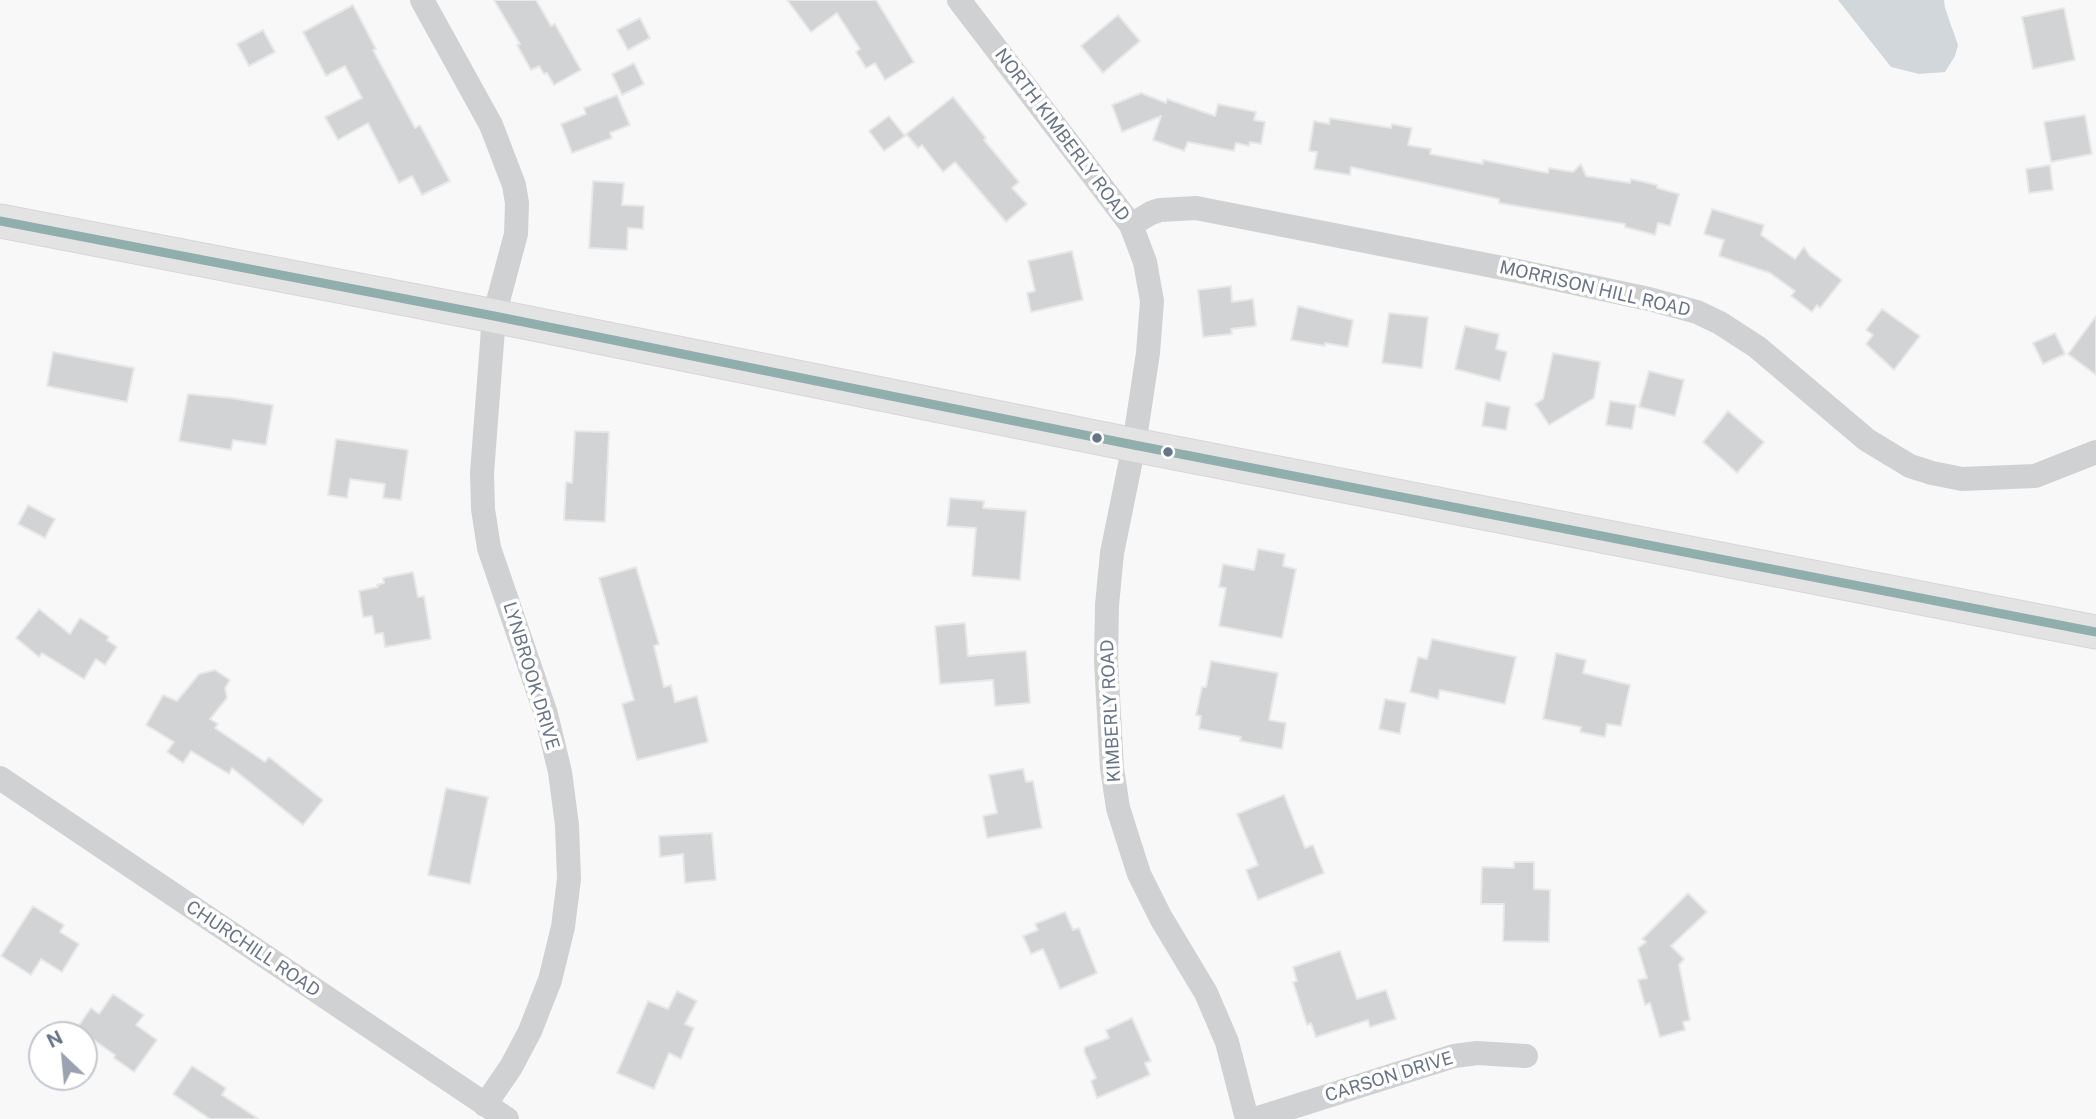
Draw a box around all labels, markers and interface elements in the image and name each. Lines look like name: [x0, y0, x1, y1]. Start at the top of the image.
street label: NORTH KIMBERLY ROAD: [990, 44, 1134, 226]
street label: MORRISON HILL ROAD: [1497, 256, 1693, 322]
unlabelled marker: [1090, 431, 1104, 445]
unlabelled marker: [1161, 445, 1175, 459]
street label: LYNBROOK DRIVE: [498, 599, 564, 753]
street label: KIMBERLY ROAD: [1096, 639, 1126, 783]
street label: CHURCHILL ROAD: [182, 896, 324, 1002]
north arrow: [28, 1021, 98, 1091]
text: N: [43, 1026, 66, 1052]
street label: CARSON DRIVE: [1322, 1047, 1456, 1107]

